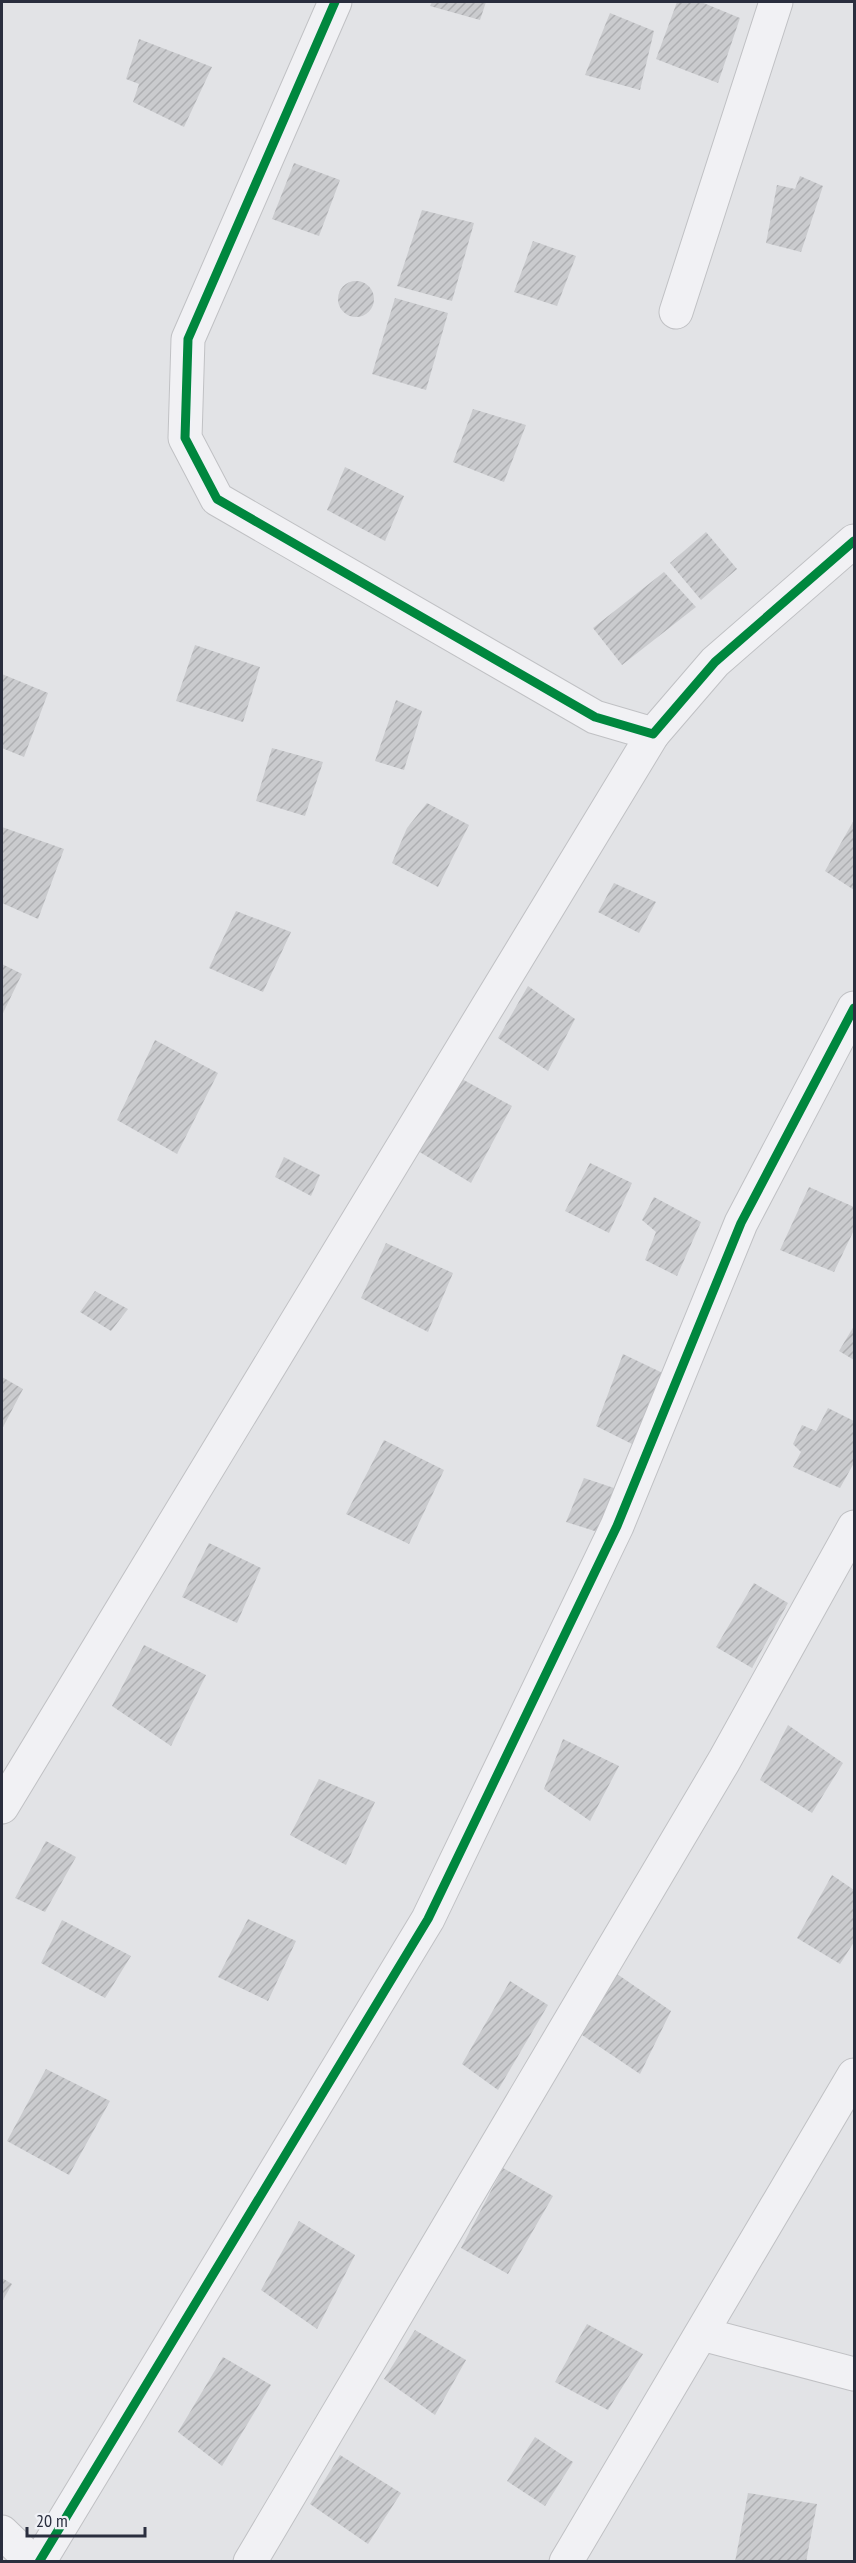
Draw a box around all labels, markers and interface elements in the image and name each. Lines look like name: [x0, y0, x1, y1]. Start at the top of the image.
scale bar: [27, 2500, 146, 2538]
text: 20 m: [36, 2509, 68, 2532]

